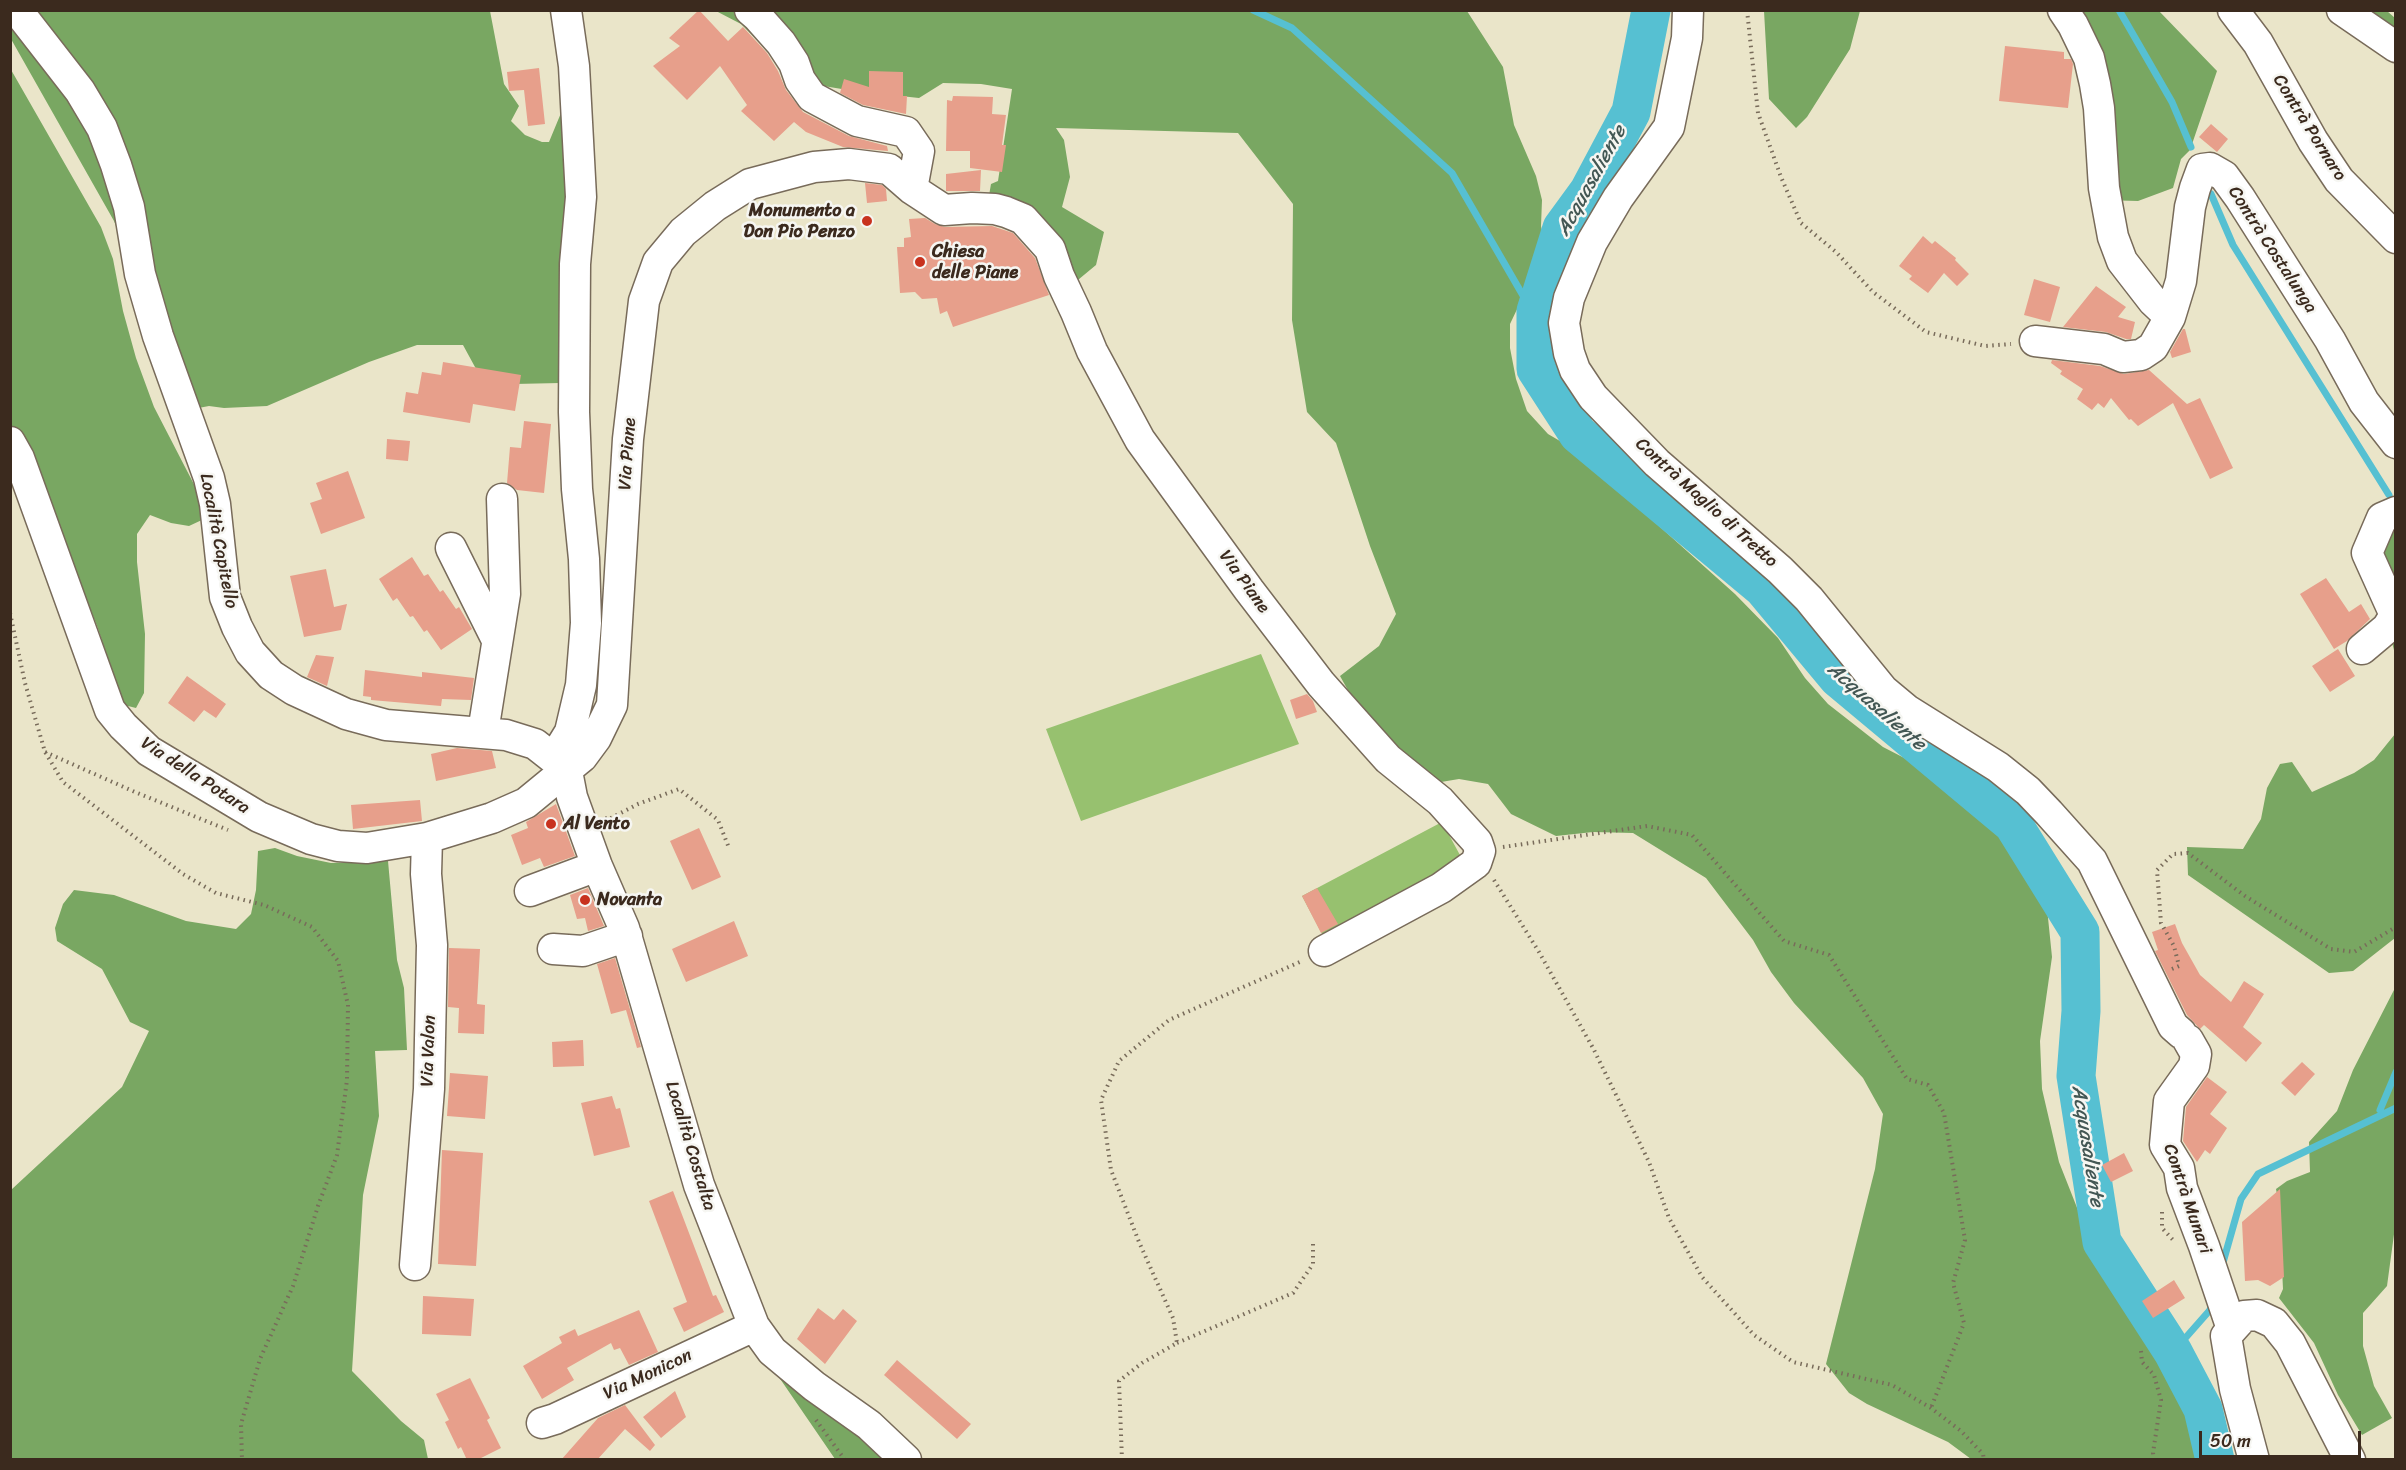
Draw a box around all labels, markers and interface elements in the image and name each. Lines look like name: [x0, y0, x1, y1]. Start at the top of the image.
street label: Contrà Pornaro: [2268, 71, 2350, 185]
water label: Acquasaliente: [1552, 122, 1632, 240]
street label: Contrà Costalunga: [2223, 182, 2321, 318]
place label: Monumento a Don Pio Penzo: [743, 200, 855, 242]
marker: Monumento a Don Pio Penzo: [860, 214, 874, 228]
place label: Chiesa delle Piane: [932, 241, 1018, 284]
marker: Chiesa delle Piane: [913, 255, 927, 269]
street label: Via Piane: [615, 417, 641, 491]
street label: Contrà Maglio di Tretto: [1631, 434, 1781, 572]
street label: Località Capitello: [194, 472, 242, 610]
street label: Via Piane: [1214, 546, 1274, 618]
water label: Acquasaliente: [1822, 658, 1930, 756]
street label: Via della Potara: [137, 733, 253, 819]
place label: Al Vento: [563, 813, 630, 835]
marker: Al Vento: [544, 817, 558, 831]
place label: Novanta: [597, 889, 662, 911]
marker: Novanta: [578, 893, 592, 907]
street label: Via Valon: [417, 1015, 441, 1087]
street label: Località Costalta: [660, 1079, 720, 1213]
water label: Acquasaliente: [2066, 1084, 2108, 1208]
street label: Contrà Munari: [2158, 1141, 2216, 1257]
street label: Via Monicon: [600, 1345, 696, 1405]
scale bar: [2202, 1419, 2364, 1457]
text: 50 m: [2210, 1425, 2251, 1457]

